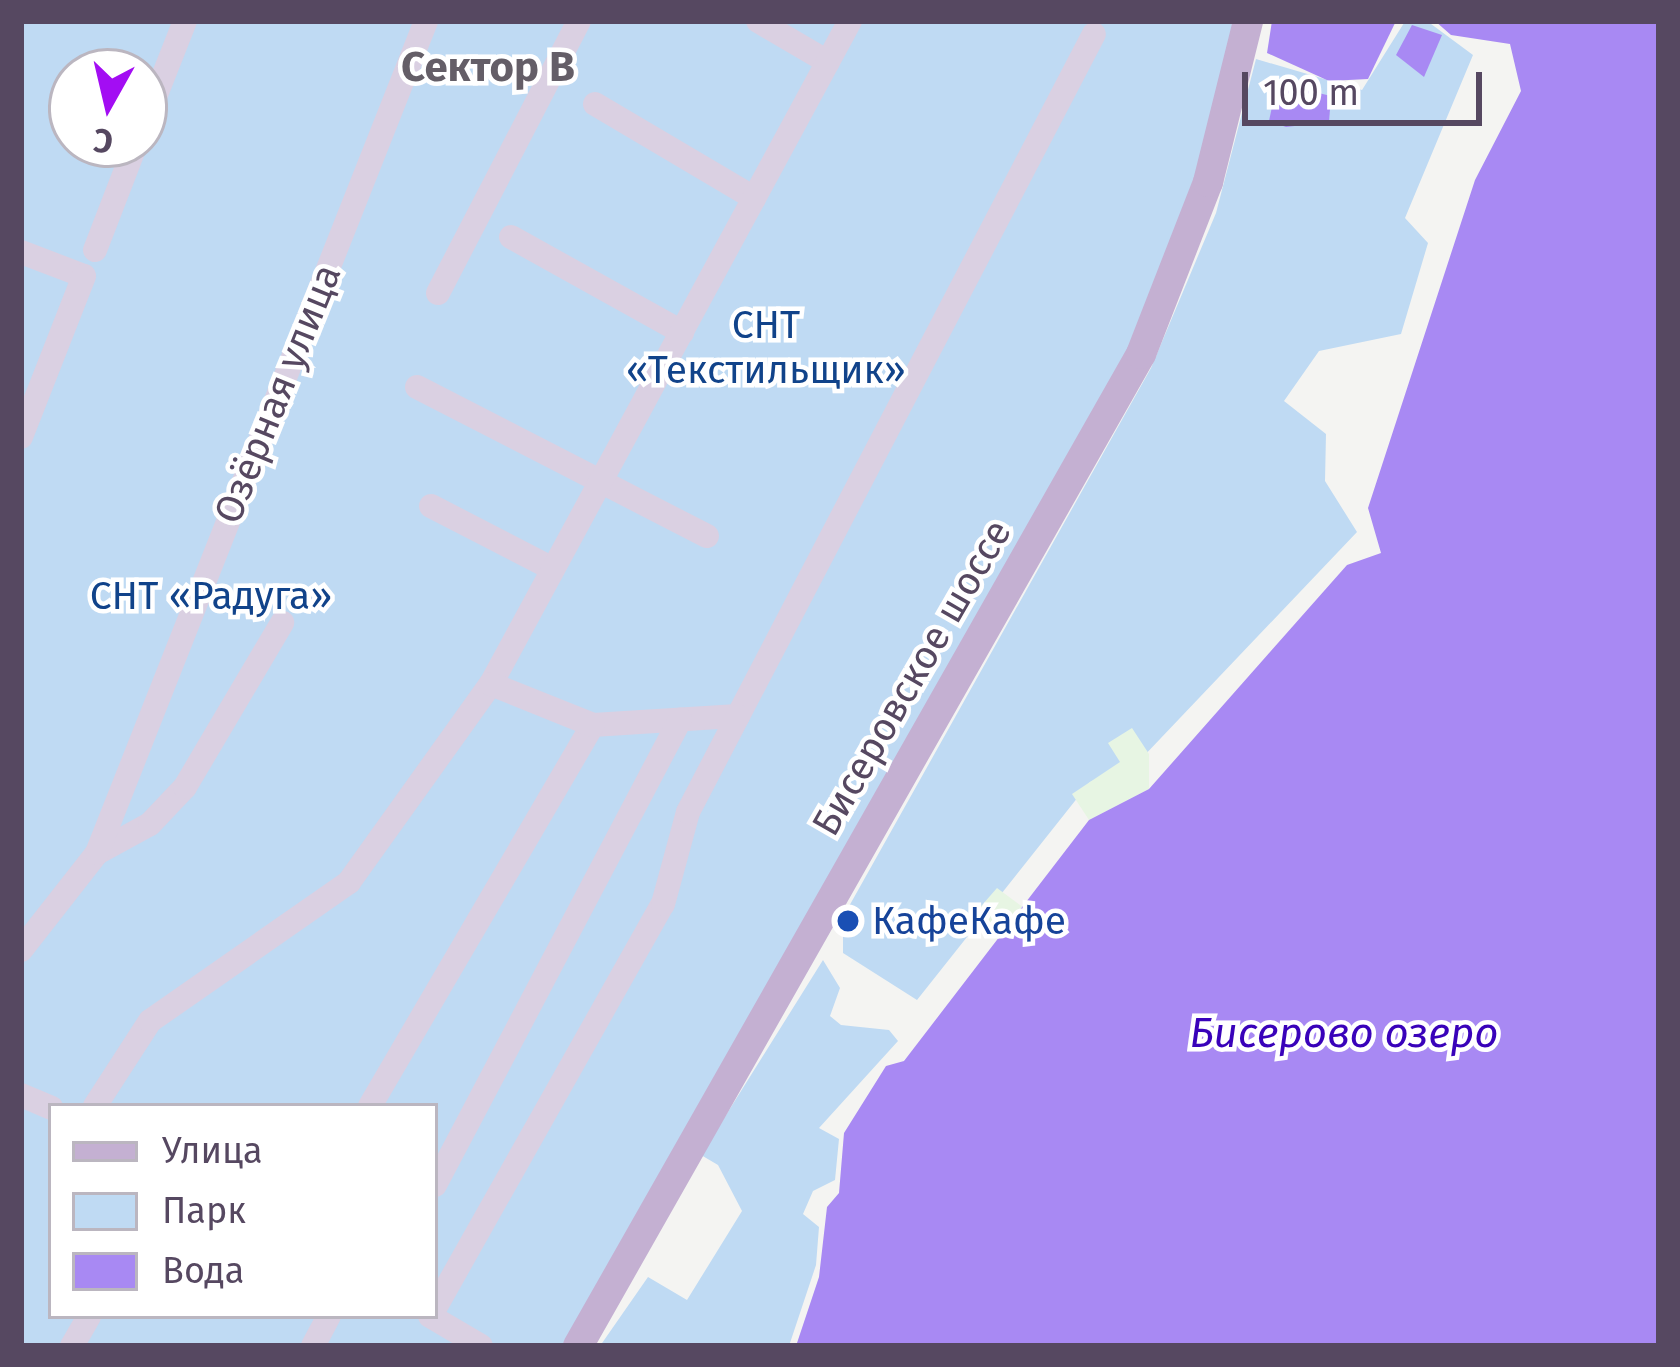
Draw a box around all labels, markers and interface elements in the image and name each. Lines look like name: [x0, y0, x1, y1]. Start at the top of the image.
district label: Сектор В: [401, 42, 575, 92]
north arrow: [48, 48, 168, 168]
scale bar: [1248, 48, 1488, 122]
text: 100 m: [1263, 71, 1359, 115]
text: С: [91, 120, 116, 162]
street label: Озёрная улица: [205, 258, 351, 530]
park label: СНТ «Текстильщик»: [626, 303, 906, 394]
street label: Бисеровское шоссе: [803, 512, 1021, 844]
park label: СНТ «Радуга»: [90, 573, 332, 619]
place label: КафеКафе: [872, 898, 1066, 944]
marker: КафеКафе: [835, 908, 861, 934]
water label: Бисерово озеро: [1190, 1008, 1498, 1058]
legend: [48, 1103, 438, 1319]
text: Улица: [162, 1129, 263, 1173]
text: Парк: [162, 1189, 246, 1233]
text: Вода: [162, 1249, 244, 1293]

